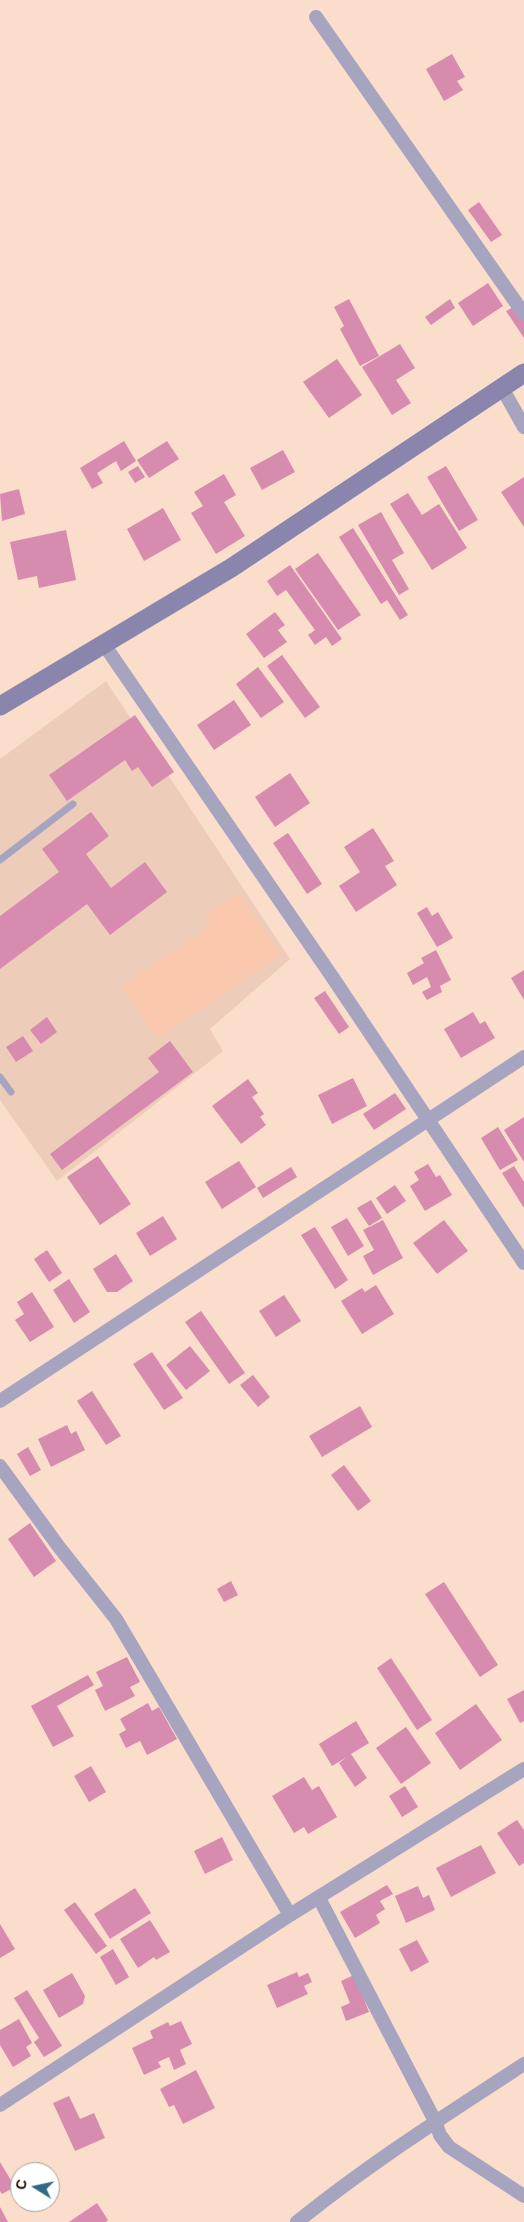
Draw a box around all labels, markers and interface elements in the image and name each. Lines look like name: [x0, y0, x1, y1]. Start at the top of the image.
north arrow: [10, 2162, 60, 2212]
text: С: [12, 2178, 30, 2191]

